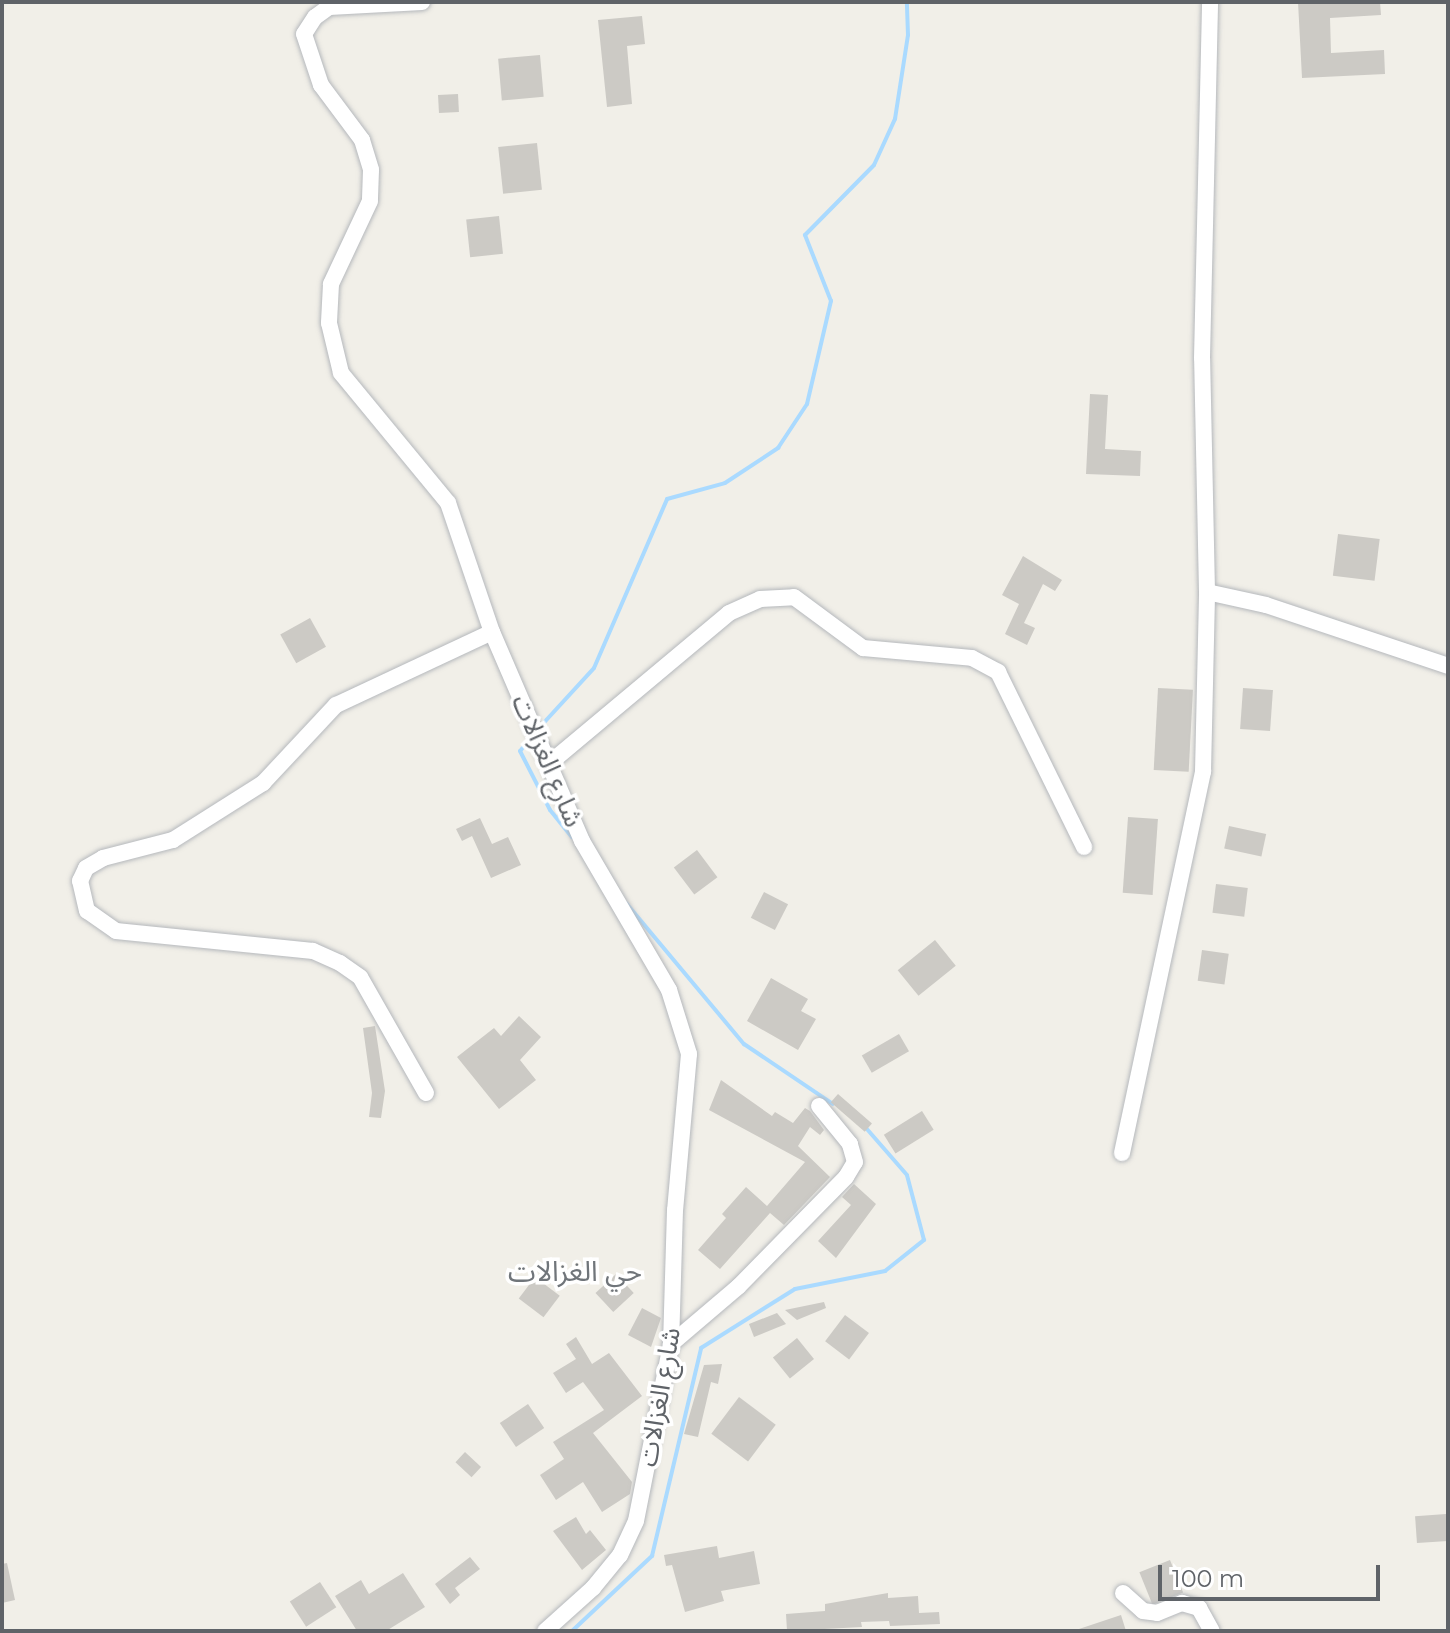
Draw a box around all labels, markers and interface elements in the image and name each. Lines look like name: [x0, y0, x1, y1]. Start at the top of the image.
street label: شارع الغزالات: [505, 690, 589, 832]
district label: حي الغزالات: [508, 1254, 642, 1288]
street label: شارع الغزالات: [632, 1325, 688, 1469]
scale bar: [1162, 1549, 1384, 1599]
text: 100 m: [1172, 1564, 1244, 1593]

